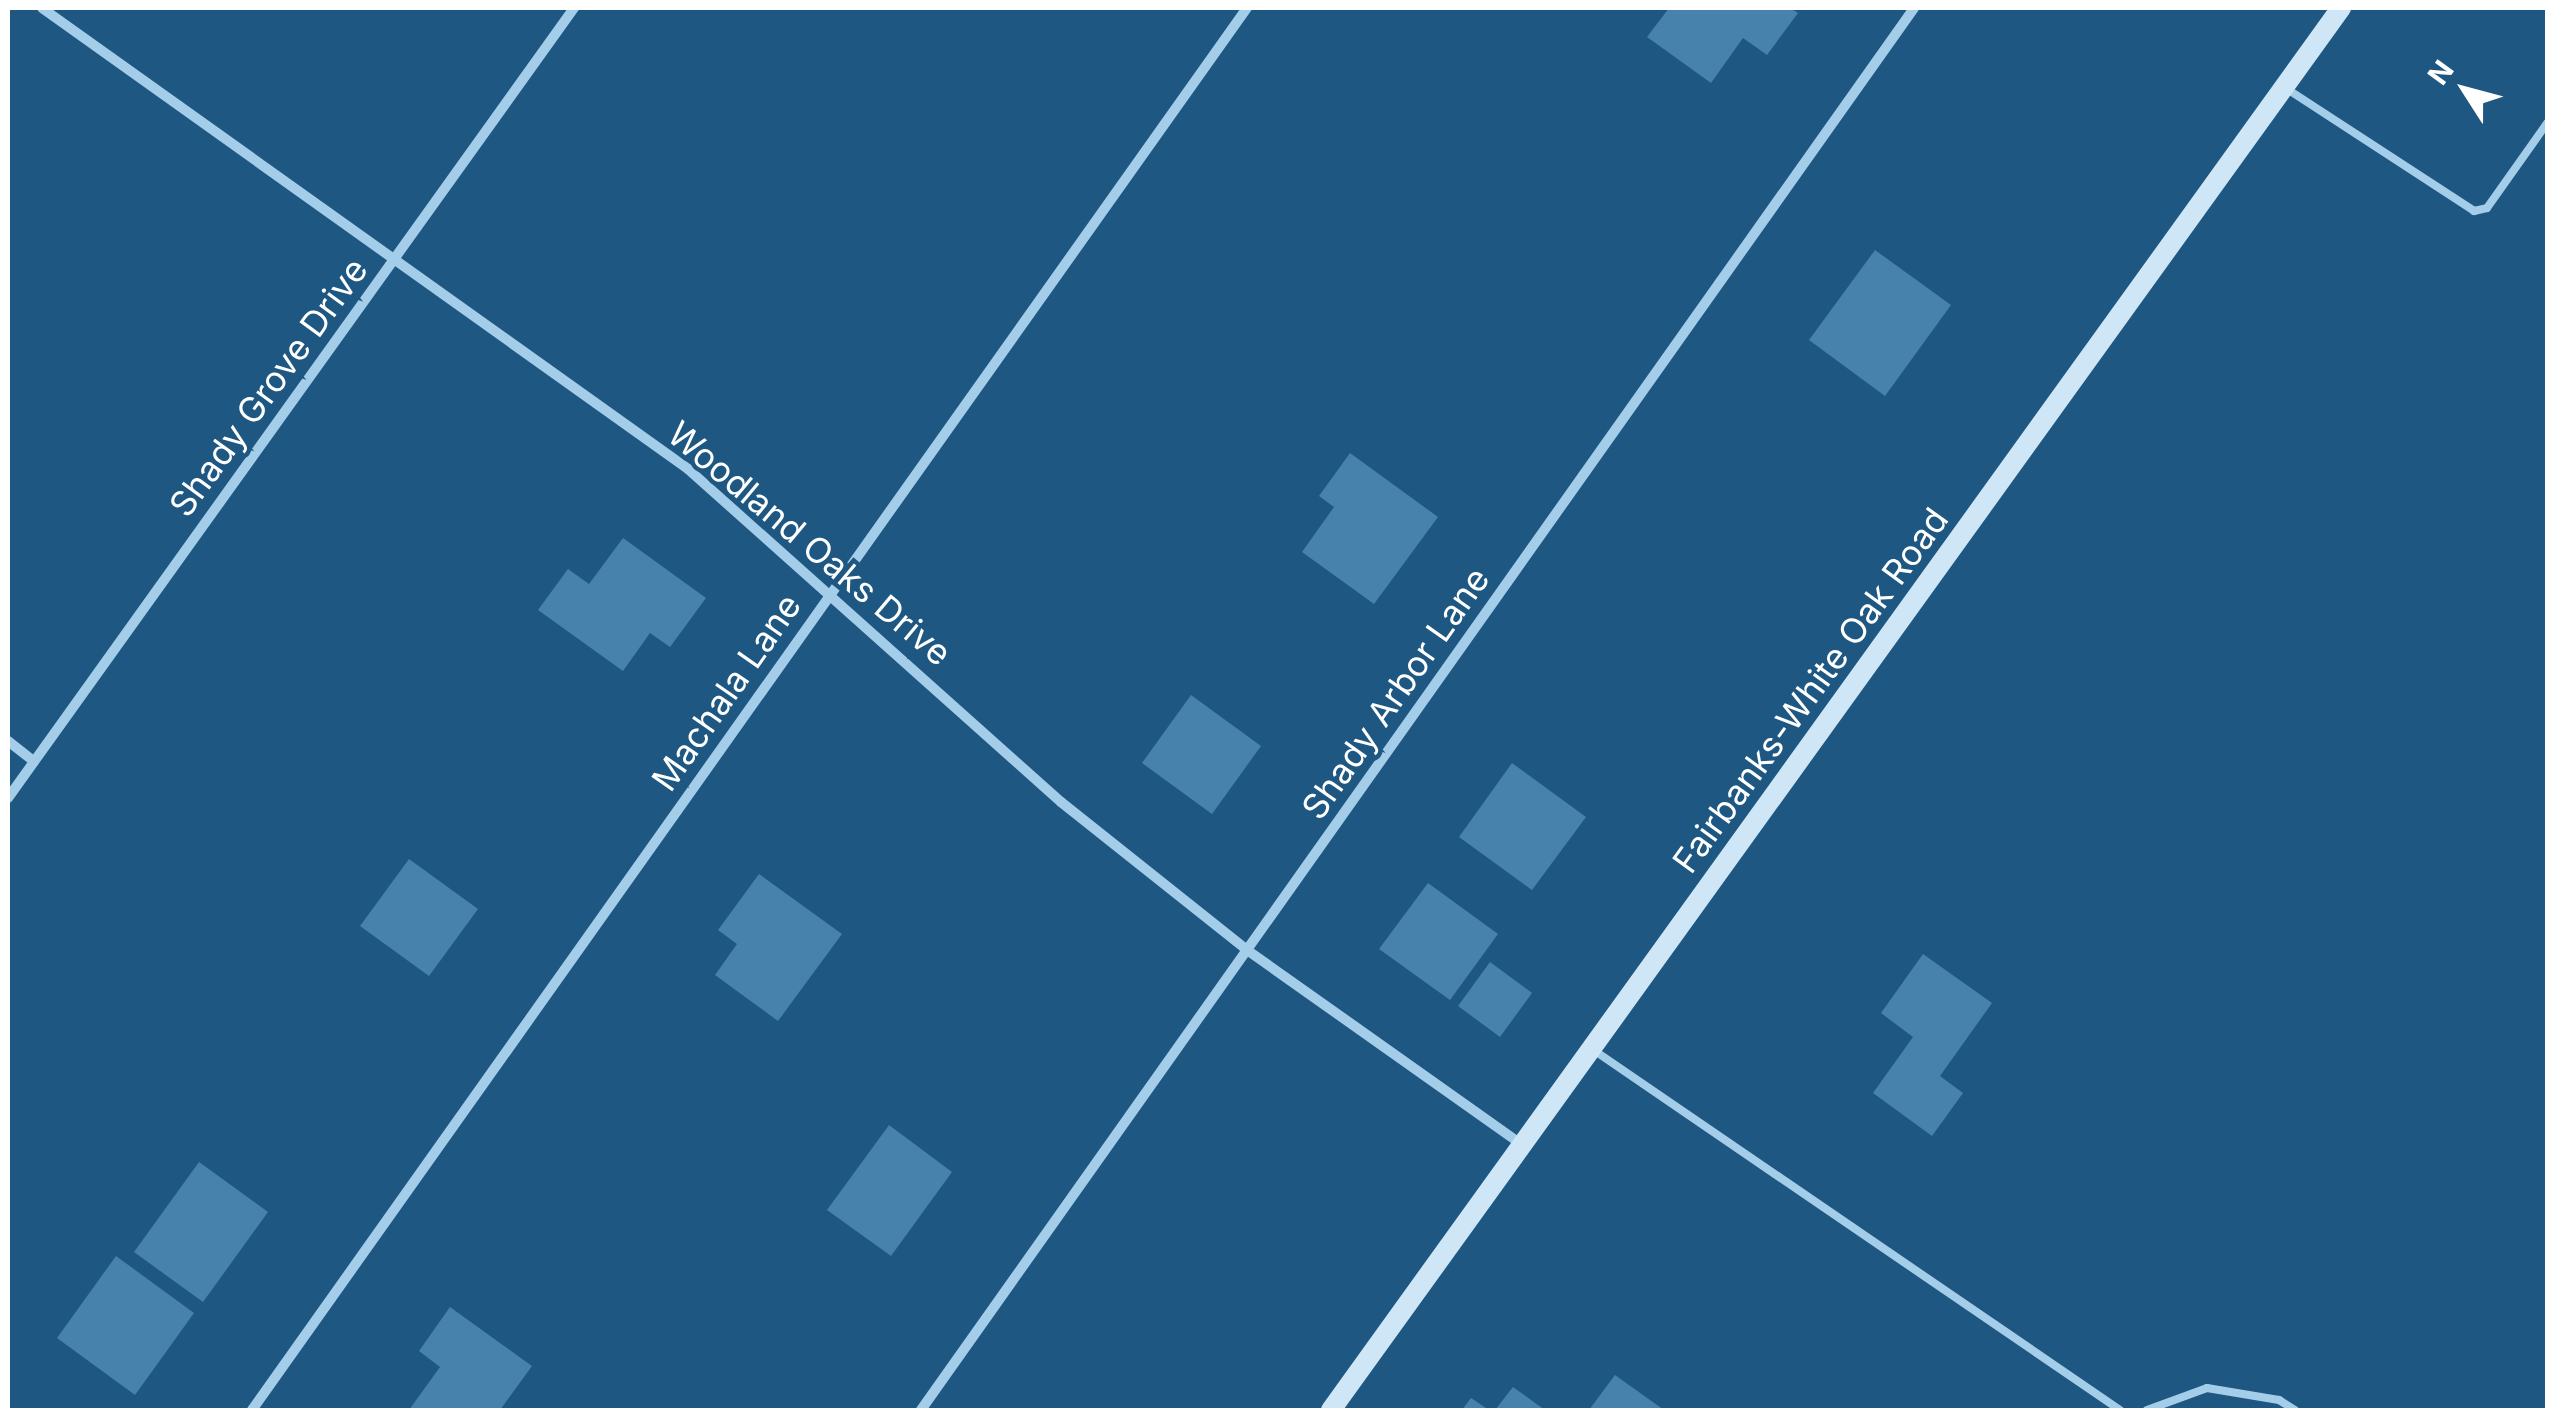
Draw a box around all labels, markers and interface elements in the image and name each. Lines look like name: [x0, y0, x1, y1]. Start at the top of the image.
north arrow: [2415, 40, 2515, 140]
text: N: [2421, 54, 2461, 91]
street label: Shady Grove Drive: [160, 250, 376, 524]
street label: Woodland Oaks Drive: [660, 412, 960, 674]
street label: Fairbanks-White Oak Road: [1663, 499, 1957, 881]
street label: Shady Arbor Lane: [1292, 559, 1498, 827]
street label: Machala Lane: [643, 586, 809, 798]

